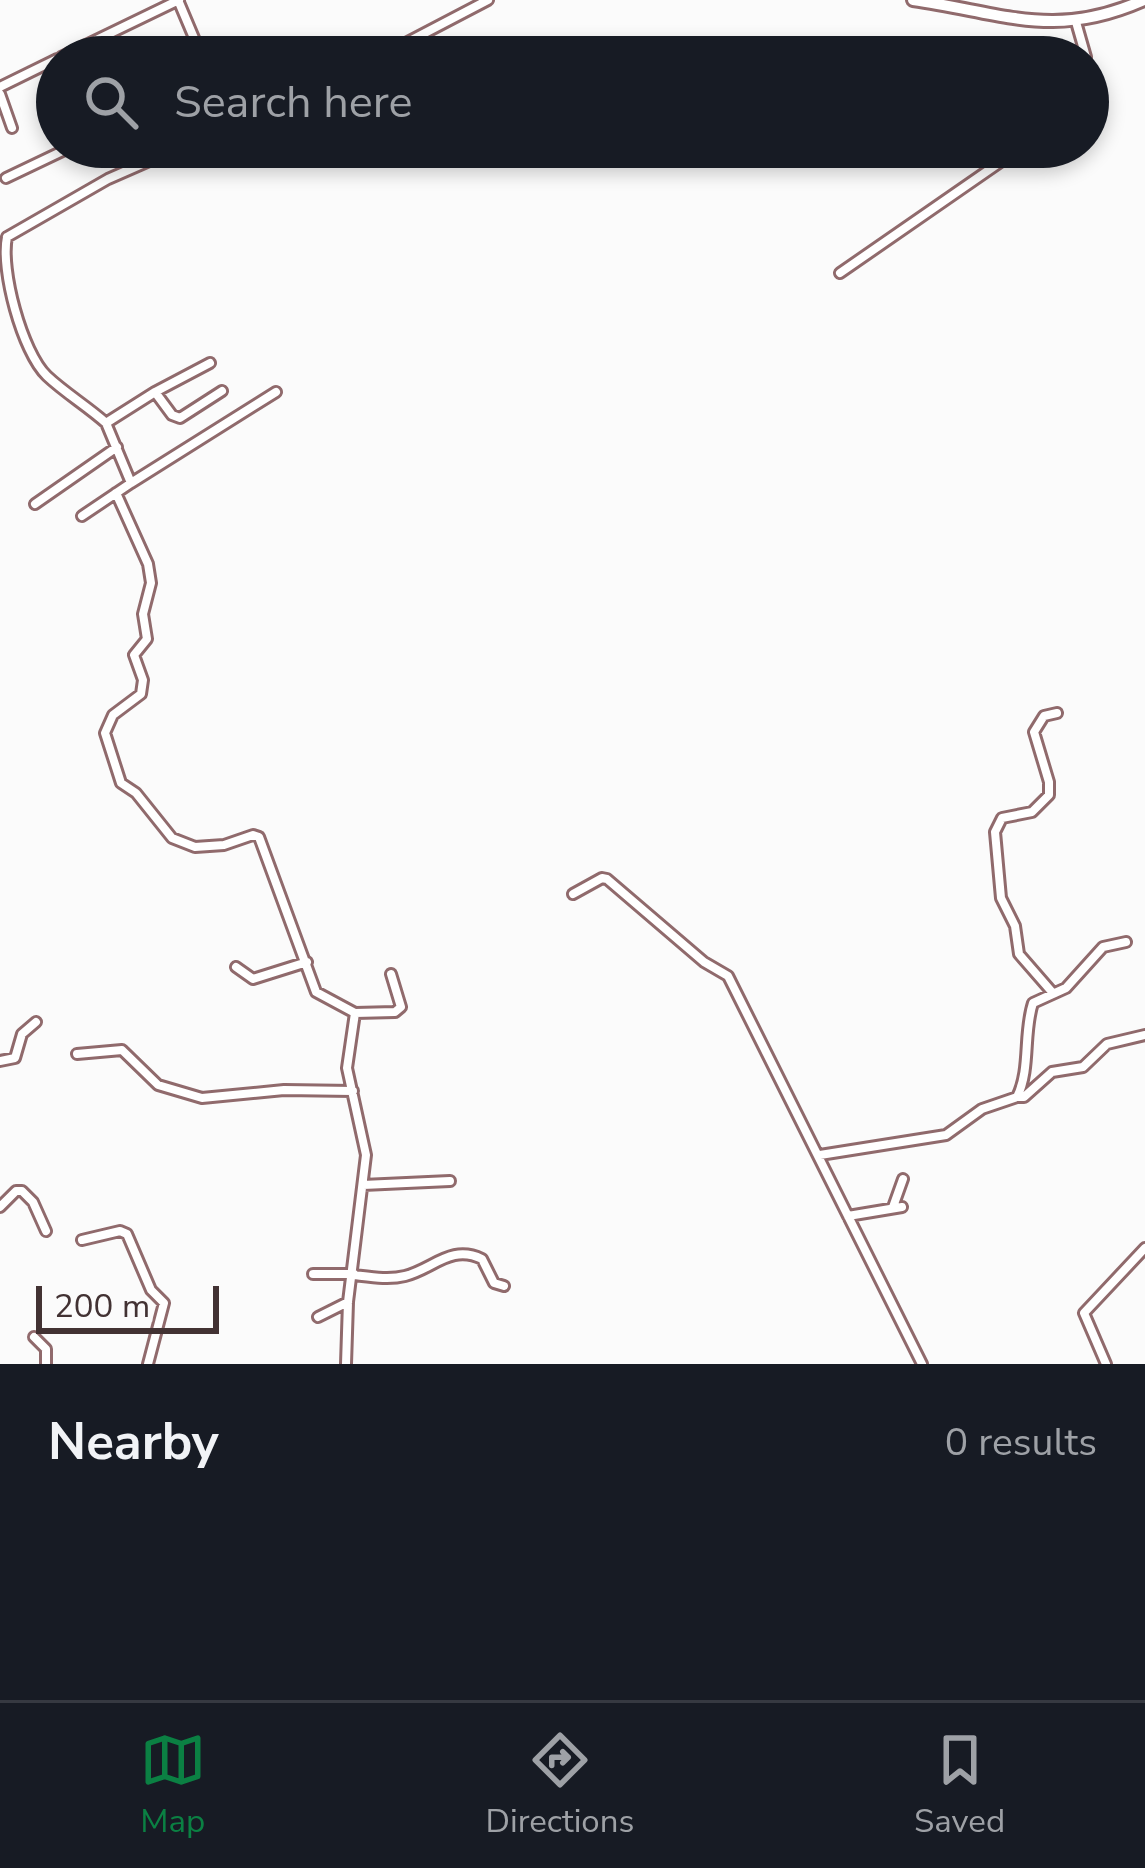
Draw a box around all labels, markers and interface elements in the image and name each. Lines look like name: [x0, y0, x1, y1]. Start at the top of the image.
search box: [36, 36, 1109, 168]
icon: search: [78, 69, 144, 135]
text: Search here: [174, 72, 413, 133]
scale bar: [36, 1280, 219, 1333]
text: 200 m: [54, 1284, 150, 1329]
text: Nearby: [48, 1407, 219, 1477]
text: 0 results: [945, 1416, 1097, 1469]
tab: Map: [140, 1727, 206, 1844]
tab: Directions: [486, 1727, 634, 1844]
tab: Saved: [914, 1727, 1005, 1844]

